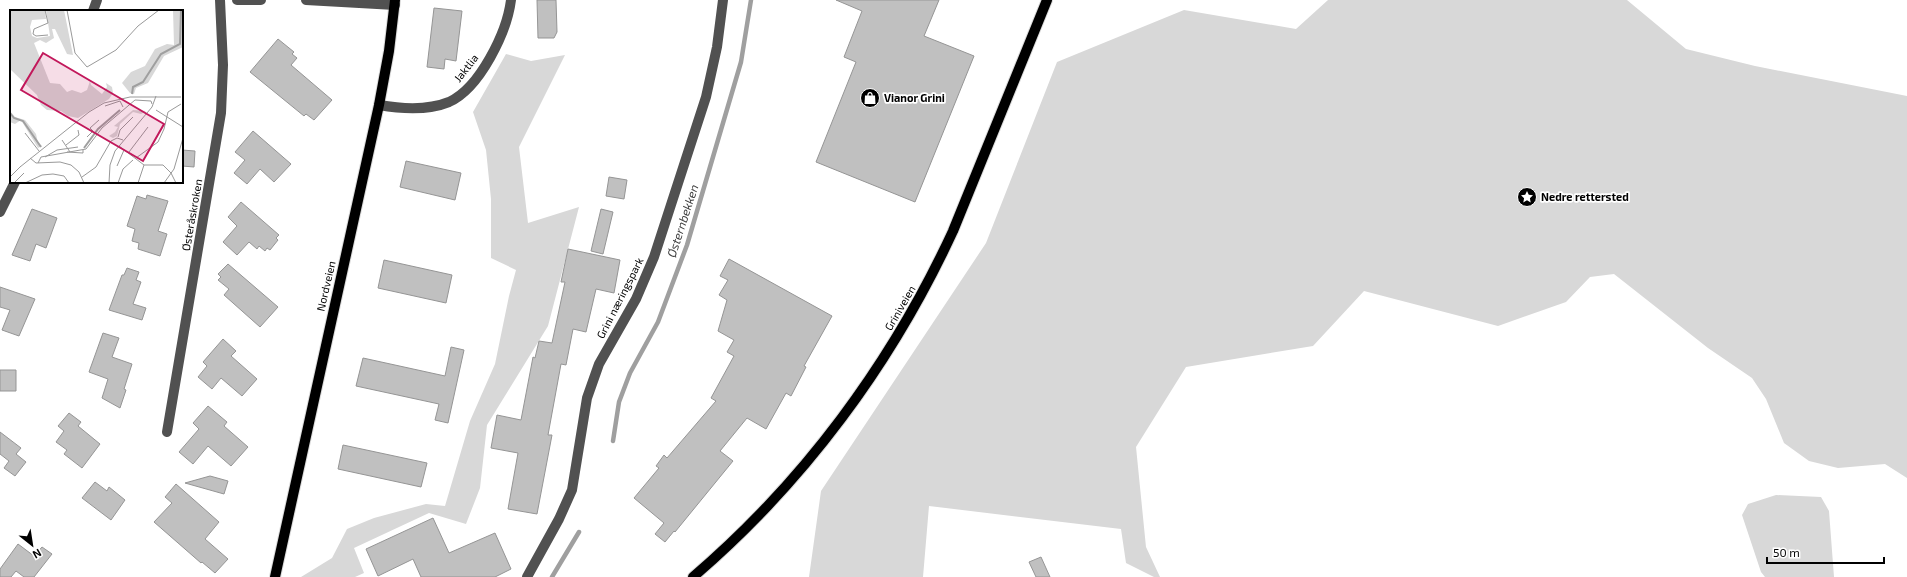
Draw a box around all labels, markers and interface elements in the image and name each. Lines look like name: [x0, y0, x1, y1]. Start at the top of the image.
inset map: [10, 10, 183, 183]
street label: Jaktlia: [451, 51, 480, 84]
shop icon: Vianor Grini: [859, 87, 881, 109]
place label: Vianor Grini: [884, 91, 945, 104]
street label: Østeråskroken: [179, 178, 204, 252]
water label: Østernbekken: [664, 182, 700, 259]
place icon: Nedre rettersted: [1516, 186, 1538, 208]
place label: Nedre rettersted: [1541, 190, 1629, 203]
street label: Grini næringspark: [593, 255, 646, 340]
street label: Nordveien: [313, 259, 338, 312]
street label: Griniveien: [881, 283, 918, 333]
north arrow: [12, 525, 52, 565]
scale bar: [1767, 539, 1884, 565]
text: 50 m: [1773, 545, 1800, 559]
text: N: [31, 546, 44, 562]

